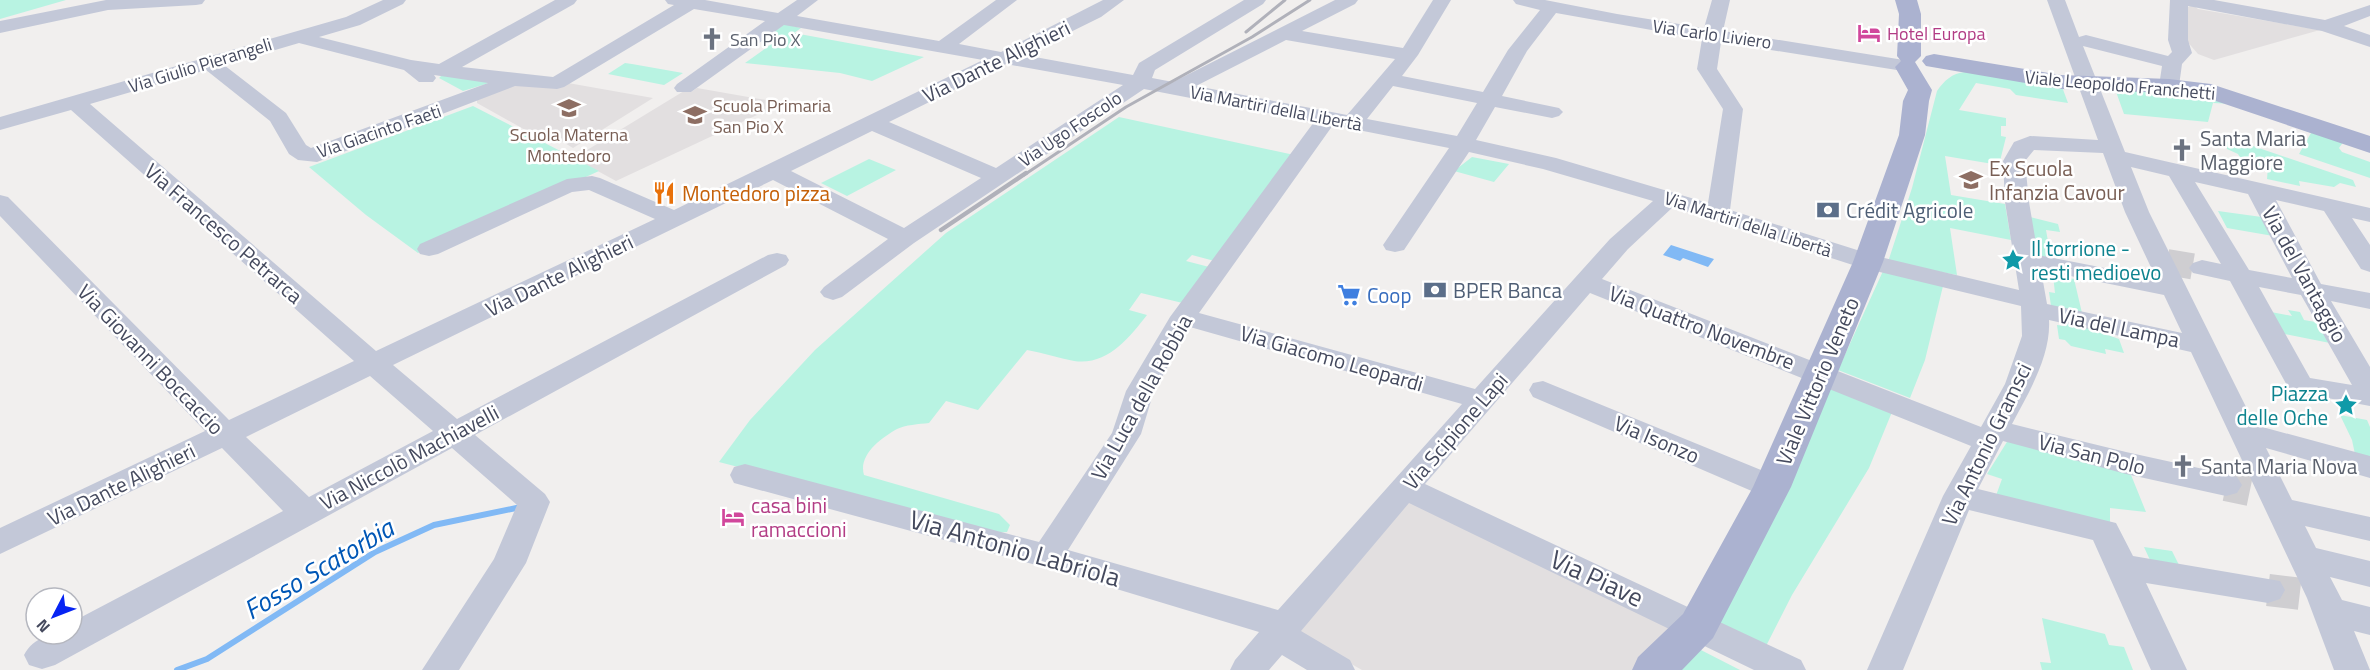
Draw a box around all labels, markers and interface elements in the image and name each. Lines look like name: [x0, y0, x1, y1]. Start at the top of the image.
street label: Via Dante Alighieri: [917, 11, 1075, 111]
street label: Via Carlo Liviero: [1651, 12, 1773, 56]
hotel icon: Hotel Europa: [1856, 20, 1882, 46]
place label: Hotel Europa: [1887, 20, 1985, 47]
church icon: San Pio X: [699, 26, 725, 52]
place label: San Pio X: [730, 26, 801, 53]
street label: Via Giulio Pierangeli: [125, 30, 275, 100]
street label: Viale Leopoldo Franchetti: [2024, 63, 2216, 107]
street label: Via Martiri della Libertà: [1188, 78, 1364, 138]
street label: Via Ugo Foscolo: [1013, 84, 1127, 174]
place label: Scuola Primaria San Pio X: [713, 92, 831, 140]
school or university icon: Scuola Materna Montedoro: [556, 95, 582, 121]
street label: Via Giacinto Faeti: [313, 97, 445, 165]
school or university icon: Scuola Primaria San Pio X: [682, 102, 708, 128]
place label: Scuola Materna Montedoro: [510, 121, 628, 169]
place label: Santa Maria Maggiore: [2200, 122, 2307, 178]
church icon: Santa Maria Maggiore: [2169, 137, 2195, 163]
place label: Ex Scuola Infanzia Cavour: [1989, 152, 2125, 208]
street label: Via Francesco Petrarca: [138, 155, 311, 311]
school or university icon: Ex Scuola Infanzia Cavour: [1958, 167, 1984, 193]
place label: Montedoro pizza: [682, 177, 831, 209]
restaurant icon: Montedoro pizza: [651, 180, 677, 206]
street label: Via Martiri della Libertà: [1661, 184, 1835, 264]
place label: Crédit Agricole: [1846, 194, 1973, 226]
bank icon: Crédit Agricole: [1815, 197, 1841, 223]
street label: Via del Vantaggio: [2254, 200, 2356, 348]
street label: Via Dante Alighieri: [480, 225, 638, 325]
place label: Il torrione - resti medioevo: [2031, 232, 2161, 288]
place icon: Il torrione - resti medioevo: [2000, 247, 2026, 273]
place label: BPER Banca: [1453, 274, 1562, 306]
street label: Via Giovanni Boccaccio: [70, 276, 232, 442]
bank icon: BPER Banca: [1422, 277, 1448, 303]
street label: Via Quattro Novembre: [1604, 277, 1800, 377]
place label: Coop: [1367, 279, 1411, 311]
supermarket icon: Coop: [1336, 282, 1362, 308]
street label: Viale Vittorio Veneto: [1767, 292, 1867, 470]
street label: Via del Lampa: [2056, 299, 2183, 356]
street label: Via Luca della Robbia: [1082, 308, 1200, 486]
street label: Via Giacomo Leopardi: [1237, 317, 1427, 399]
street label: Via Antonio Gramsci: [1933, 357, 2039, 531]
street label: Via Scipione Lapi: [1395, 365, 1515, 497]
place label: Piazza delle Oche: [2236, 377, 2328, 433]
place icon: Piazza delle Oche: [2333, 392, 2359, 418]
street label: Via Niccolò Machiavelli: [314, 396, 504, 518]
street label: Via Isonzo: [1609, 407, 1705, 471]
street label: Via San Polo: [2035, 425, 2149, 483]
street label: Via Dante Alighieri: [42, 434, 200, 534]
place label: Santa Maria Nova: [2201, 450, 2358, 482]
church icon: Santa Maria Nova: [2170, 453, 2196, 479]
place label: casa bini ramaccioni: [751, 489, 847, 545]
street label: Via Antonio Labriola: [905, 499, 1125, 597]
hotel icon: casa bini ramaccioni: [720, 504, 746, 530]
water label: Fosso Scatorbia: [235, 506, 402, 629]
street label: Via Piave: [1544, 539, 1650, 617]
north arrow: [24, 586, 84, 646]
text: N: [30, 614, 55, 638]

